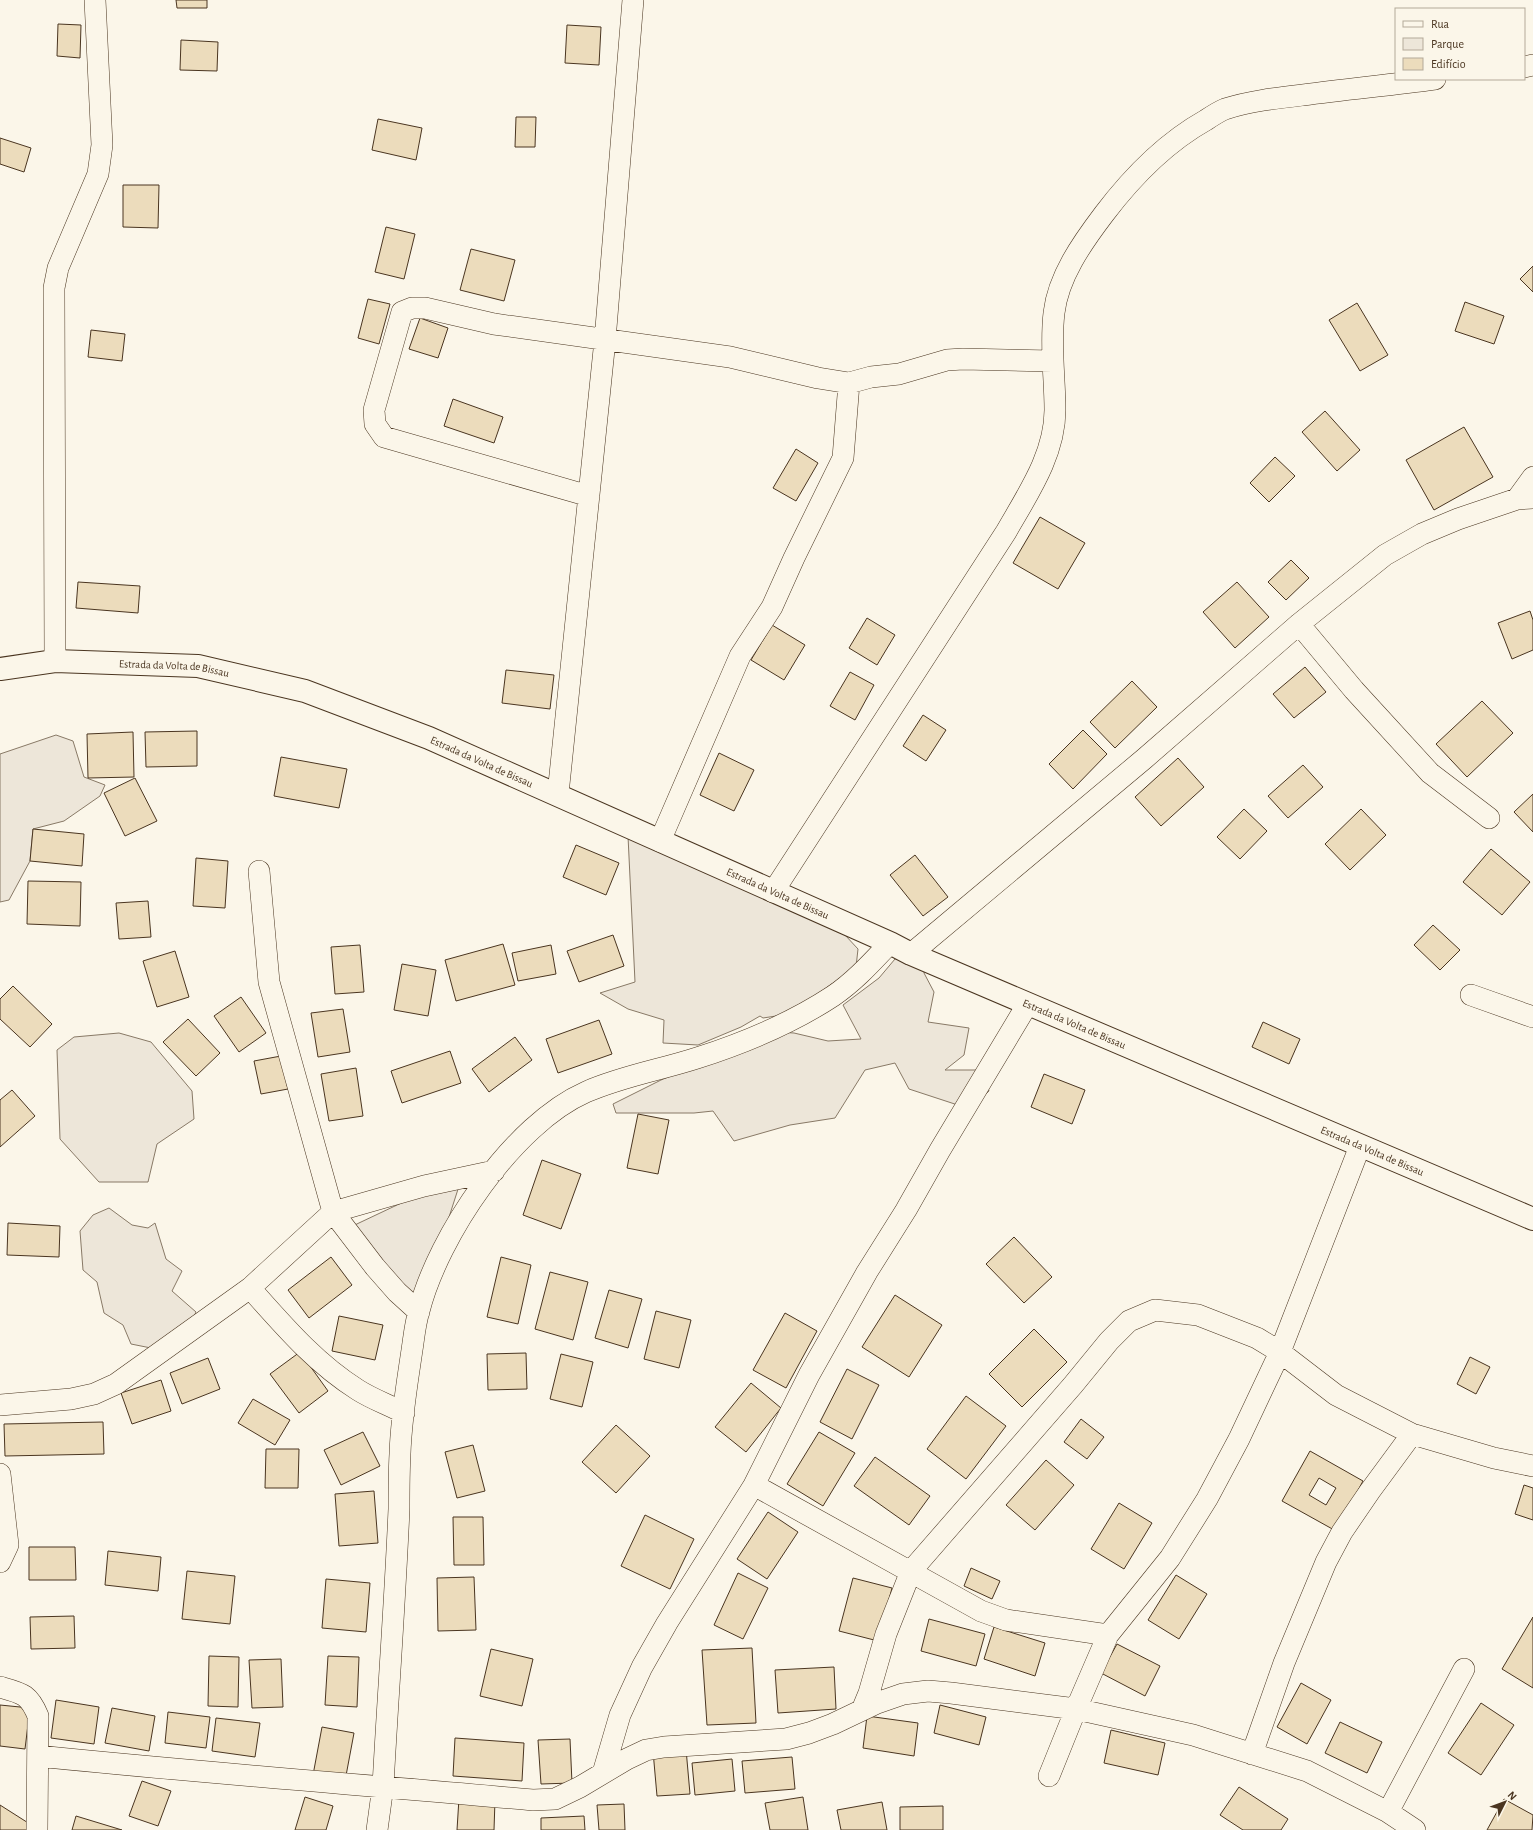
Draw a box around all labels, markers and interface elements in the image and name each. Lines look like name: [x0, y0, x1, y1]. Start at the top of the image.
legend: [1395, 8, 1525, 80]
text: Rua: [1431, 18, 1450, 30]
text: Parque: [1431, 38, 1464, 50]
text: Edifício: [1431, 58, 1466, 70]
street label: Estrada da Volta de Bissau: [119, 658, 231, 679]
street label: Estrada da Volta de Bissau: [429, 734, 535, 789]
street label: Estrada da Volta de Bissau: [725, 866, 831, 921]
street label: Estrada da Volta de Bissau: [1021, 997, 1128, 1051]
street label: Estrada da Volta de Bissau: [1319, 1124, 1426, 1178]
north arrow: [1485, 1782, 1525, 1822]
text: N: [1505, 1789, 1519, 1802]

